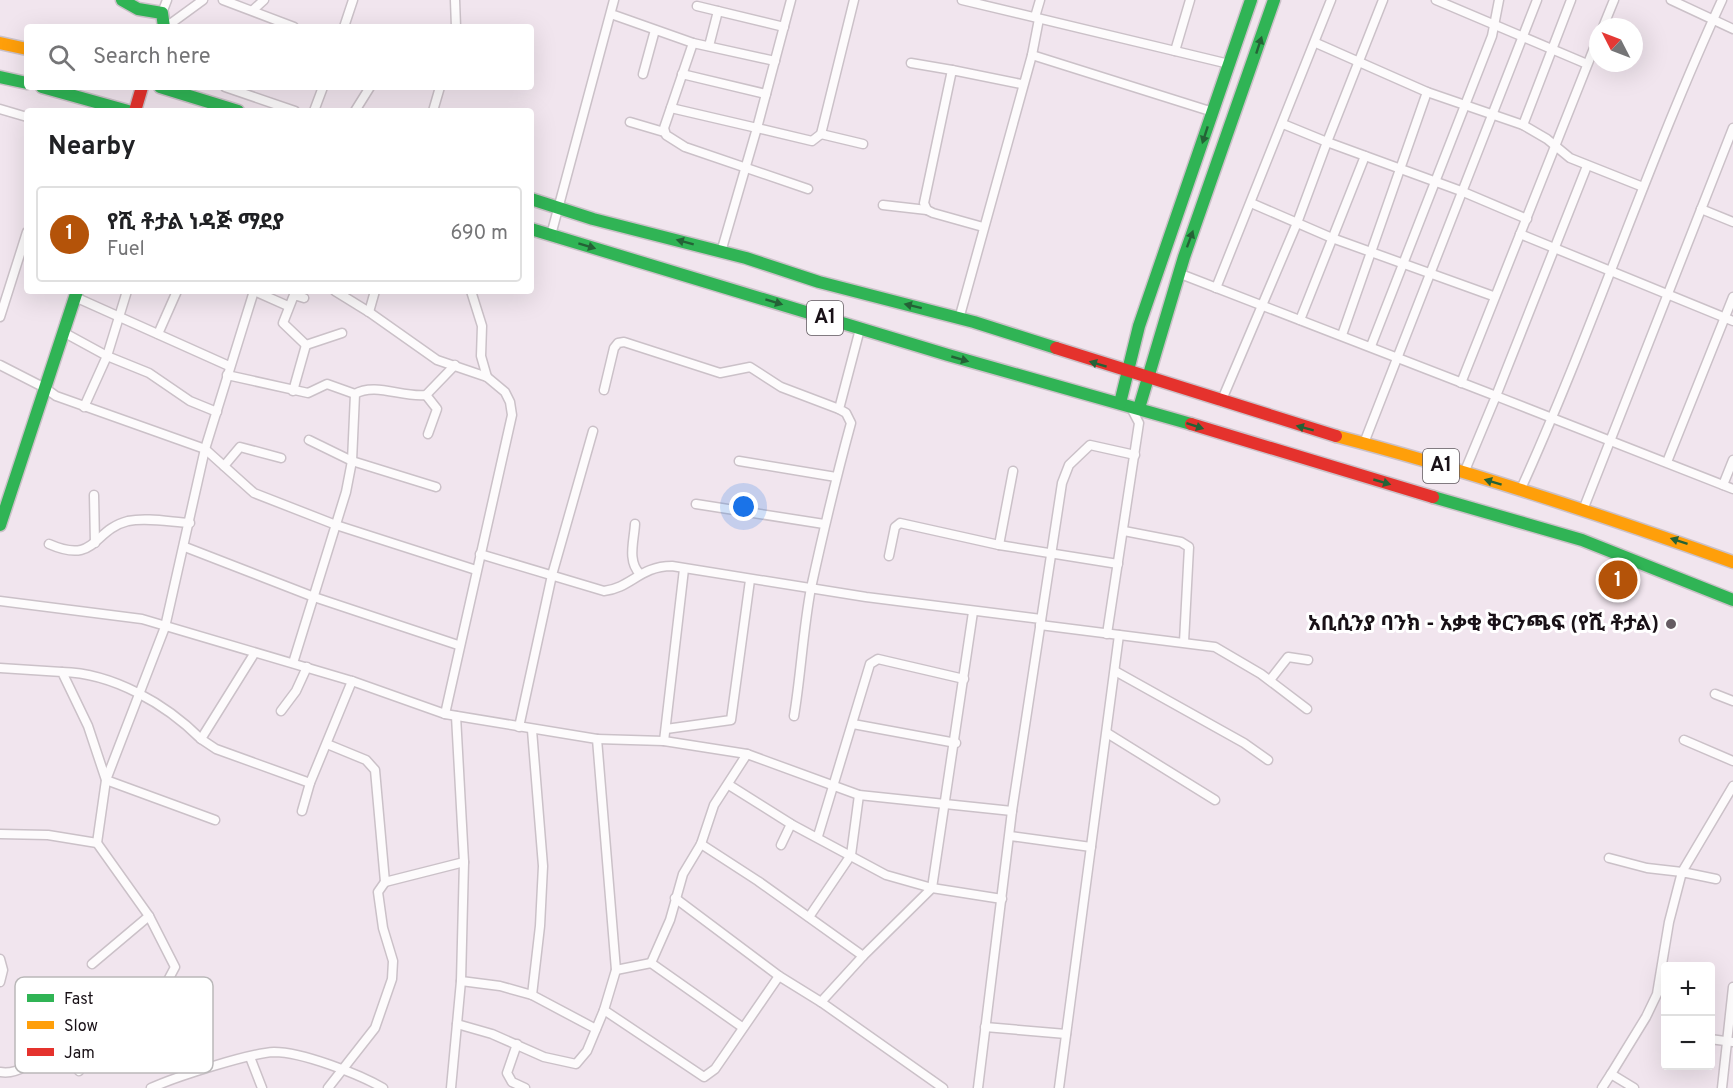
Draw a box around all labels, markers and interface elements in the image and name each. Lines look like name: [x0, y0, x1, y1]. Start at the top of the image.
north arrow: [1589, 18, 1643, 72]
search box: [24, 24, 534, 90]
one-way arrow: [1255, 36, 1264, 54]
icon: search: [45, 41, 78, 74]
text: Search here: [93, 44, 211, 71]
one-way arrow: [1200, 126, 1209, 144]
text: Nearby: [48, 131, 136, 164]
text: የሺ ቶታል ነዳጅ ማደያ: [107, 210, 284, 237]
text: 1: [66, 221, 74, 247]
text: 690 m: [451, 221, 508, 247]
one-way arrow: [1186, 230, 1196, 248]
text: Fuel: [107, 237, 145, 263]
one-way arrow: [675, 237, 694, 247]
one-way arrow: [578, 242, 596, 251]
one-way arrow: [765, 298, 783, 307]
road number: A1: [807, 301, 843, 335]
one-way arrow: [903, 301, 922, 311]
one-way arrow: [951, 355, 969, 364]
one-way arrow: [1089, 359, 1107, 368]
one-way arrow: [1186, 422, 1204, 431]
one-way arrow: [1296, 423, 1314, 432]
road number: A1: [1423, 449, 1459, 483]
one-way arrow: [1483, 477, 1501, 486]
one-way arrow: [1373, 478, 1391, 487]
your location: [729, 492, 758, 521]
one-way arrow: [1670, 535, 1688, 545]
pin: 1: [1598, 558, 1638, 602]
place label: አቢሲንያ ባንክ - አቃቂ ቅርንጫፍ (የሺ ቶታል): [1308, 611, 1659, 638]
marker: አቢሲንያ ባንክ - አቃቂ ቅርንጫፍ (የሺ ቶታል): [1664, 617, 1678, 631]
map controls: [1661, 962, 1715, 1070]
button: +: [1661, 962, 1715, 1016]
legend: [15, 977, 213, 1073]
text: Fast: [64, 990, 94, 1010]
button: −: [1661, 1016, 1715, 1070]
text: Slow: [64, 1017, 98, 1037]
text: Jam: [64, 1044, 95, 1064]

